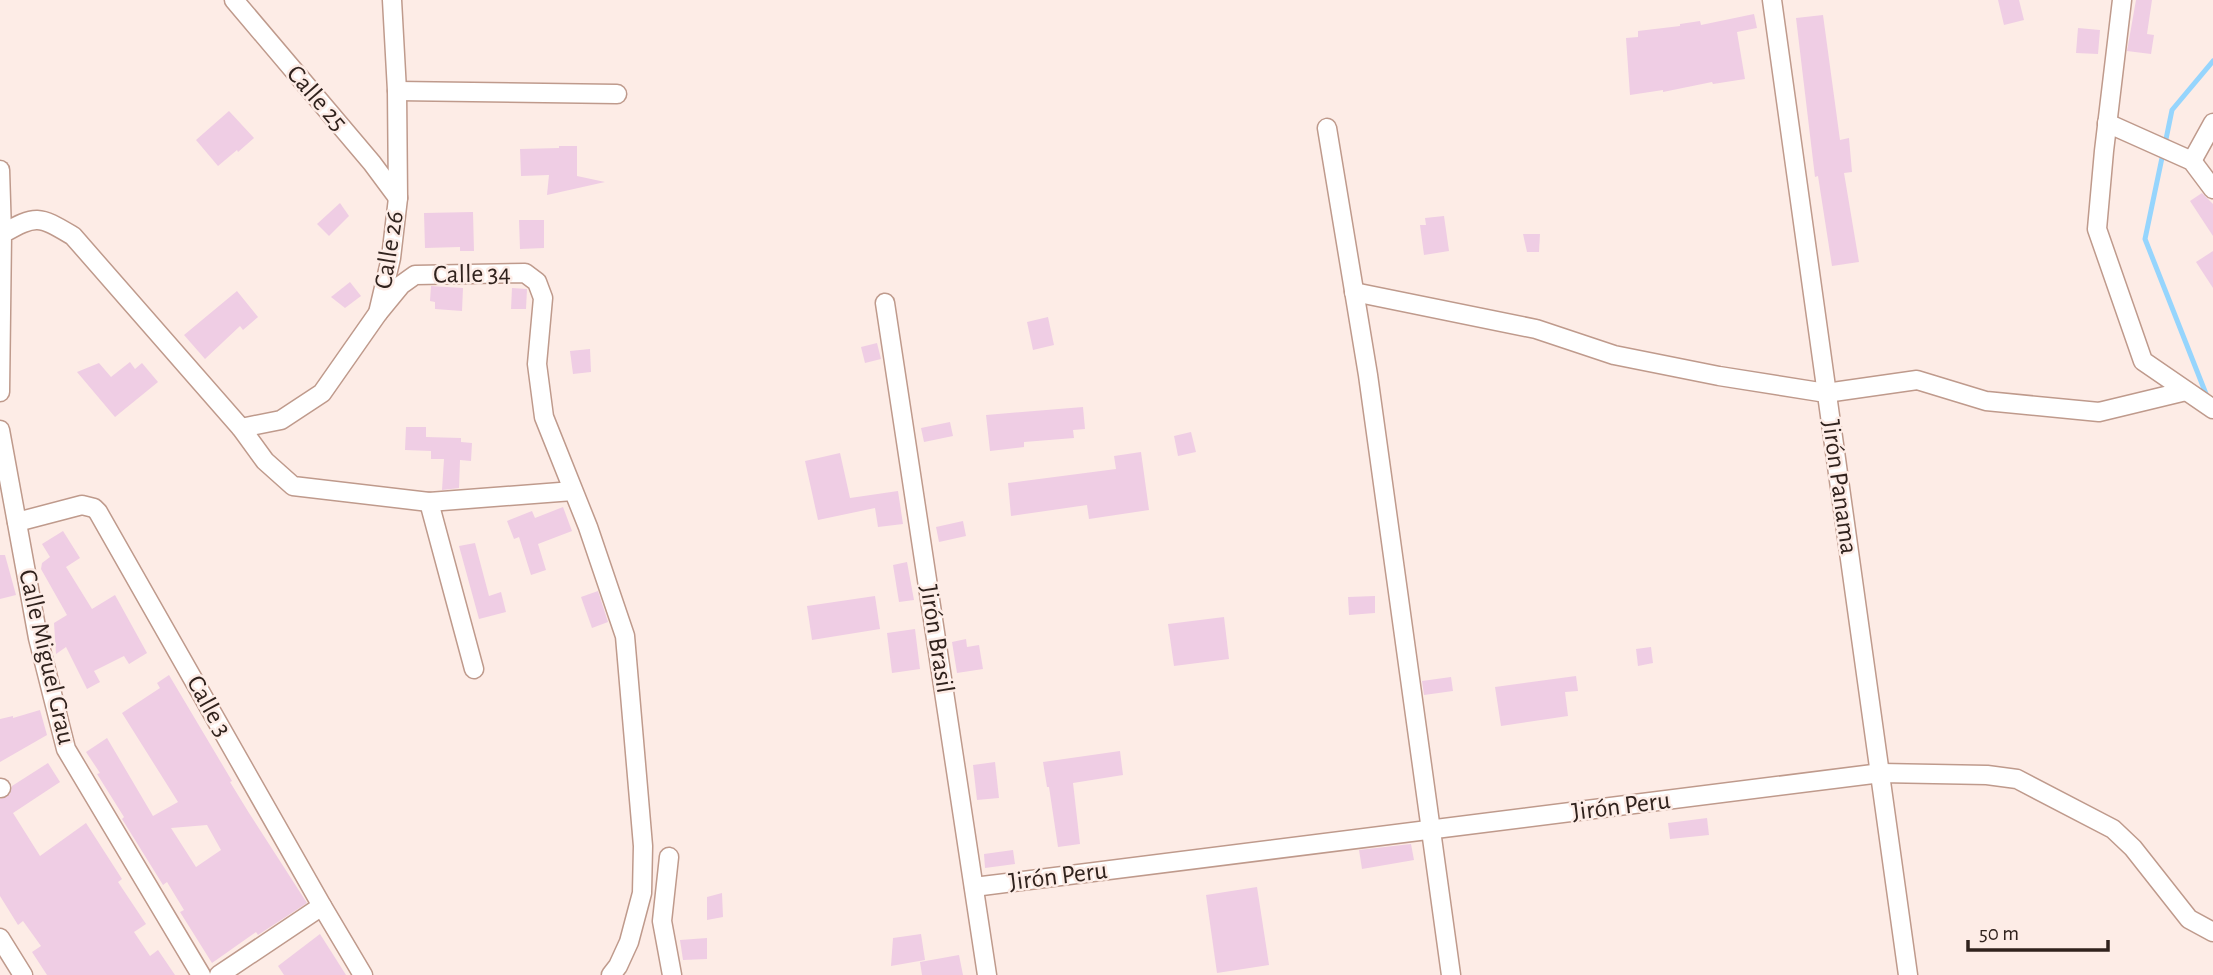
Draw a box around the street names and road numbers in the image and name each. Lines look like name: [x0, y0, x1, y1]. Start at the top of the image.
street label: Calle 25: [282, 60, 352, 136]
street label: Calle 26: [370, 209, 408, 291]
street label: Calle 34: [433, 260, 511, 288]
street label: Jirón Panama: [1818, 418, 1862, 556]
street label: Calle Miguel Grau: [14, 567, 80, 747]
street label: Jirón Brasil: [916, 583, 958, 695]
street label: Calle 3: [182, 671, 236, 741]
street label: Jirón Peru: [1570, 787, 1672, 825]
street label: Jirón Peru: [1007, 857, 1109, 895]

